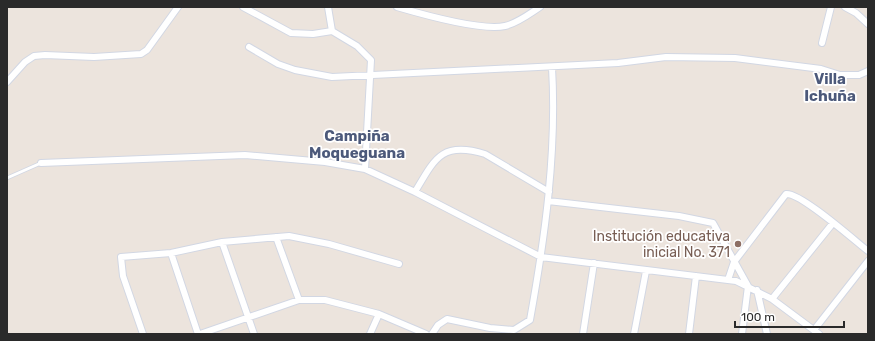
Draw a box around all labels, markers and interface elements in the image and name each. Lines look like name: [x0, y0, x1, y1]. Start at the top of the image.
district label: Villa Ichuña: [804, 70, 856, 105]
district label: Campiña Moqueguana: [309, 127, 405, 162]
place label: Institución educativa inicial No. 371: [593, 228, 730, 261]
marker: Institución educativa inicial No. 371: [733, 239, 743, 249]
scale bar: [735, 303, 844, 329]
text: 100 m: [741, 310, 775, 324]

